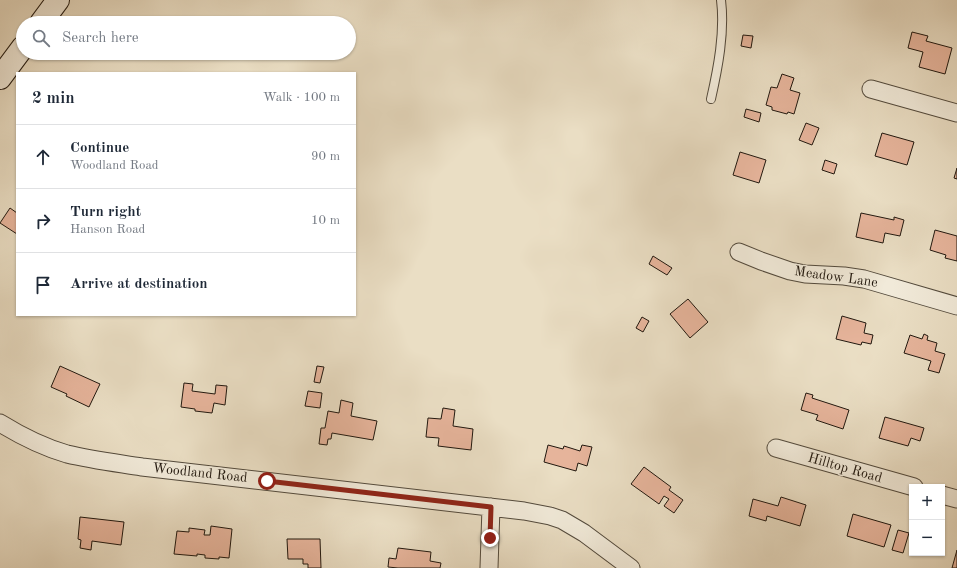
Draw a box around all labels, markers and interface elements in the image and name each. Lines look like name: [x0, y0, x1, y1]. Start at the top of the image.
search box: [16, 16, 356, 60]
icon: search: [30, 27, 52, 49]
text: Search here: [62, 31, 139, 46]
text: 2 min: [32, 90, 75, 107]
text: Walk · 100 m: [263, 91, 340, 104]
text: Continue: [70, 141, 129, 156]
icon: ahead: [32, 146, 54, 168]
text: 90 m: [311, 150, 340, 163]
text: Woodland Road: [70, 159, 159, 172]
text: Turn right: [70, 205, 141, 220]
icon: right: [32, 210, 54, 232]
text: 10 m: [311, 214, 340, 227]
text: Hanson Road: [70, 223, 145, 236]
street label: Meadow Lane: [793, 264, 879, 290]
icon: arrive: [32, 274, 54, 296]
text: Arrive at destination: [70, 277, 208, 292]
street label: Hilltop Road: [806, 451, 884, 485]
street label: Woodland Road: [152, 461, 248, 485]
route start: [258, 472, 276, 490]
map controls: [909, 484, 945, 556]
button: +: [909, 484, 945, 520]
button: −: [909, 520, 945, 556]
route end: [481, 529, 499, 547]

